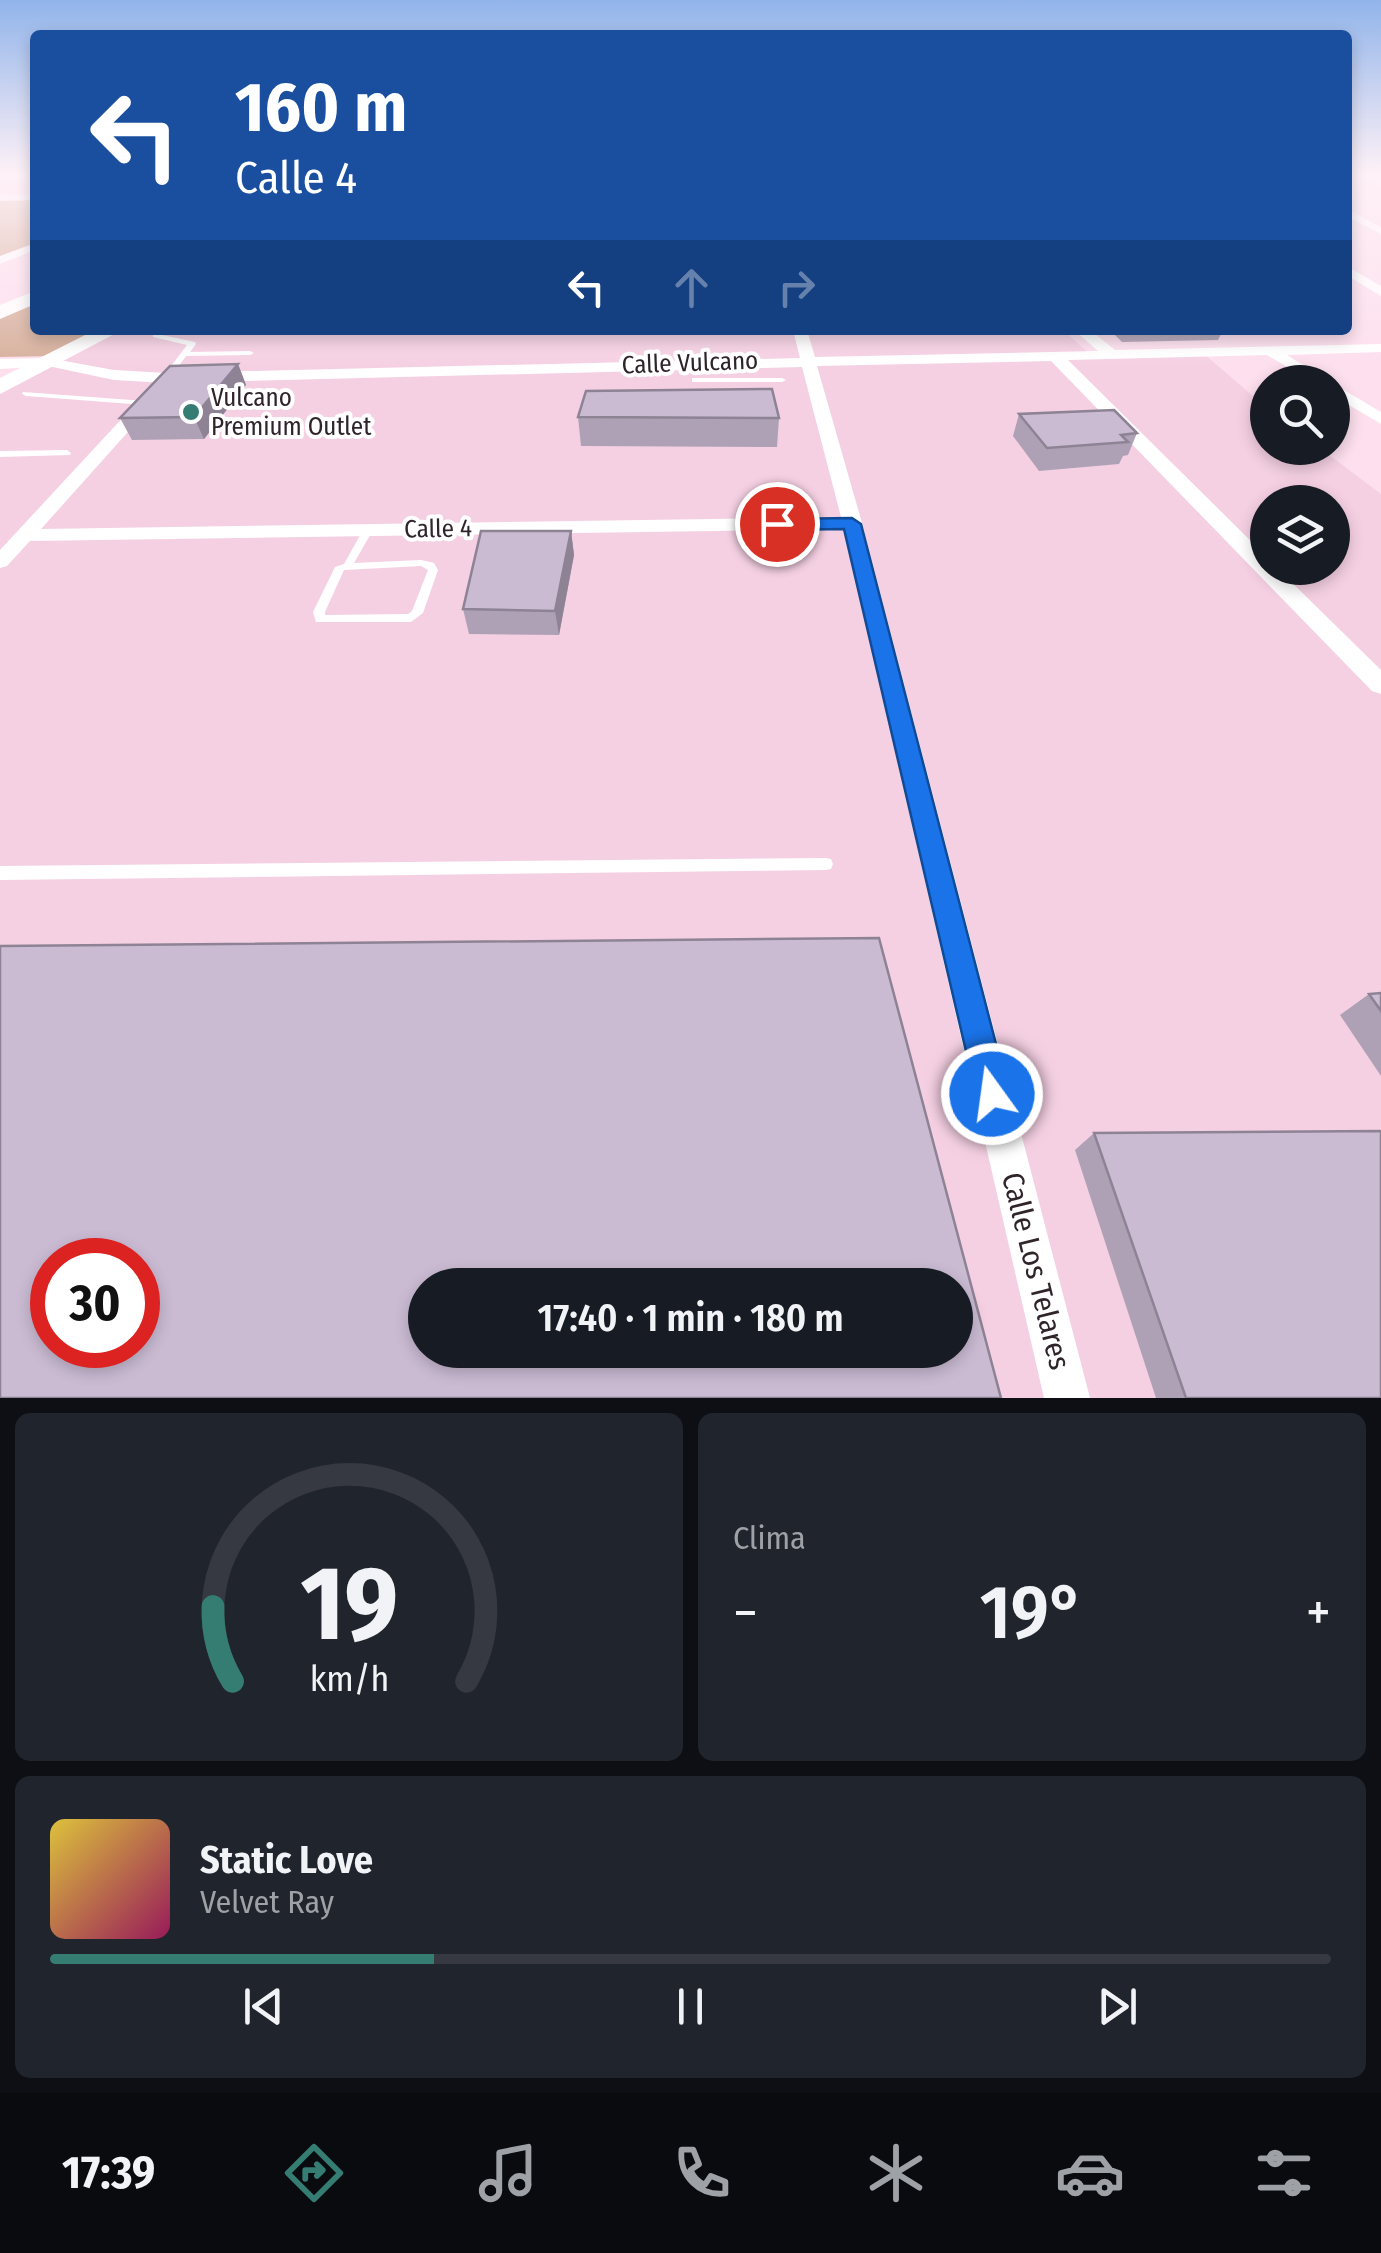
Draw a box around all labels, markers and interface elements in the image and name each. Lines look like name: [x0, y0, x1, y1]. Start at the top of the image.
text: 160 m: [235, 66, 407, 150]
icon: left: [70, 70, 200, 200]
text: Calle 4: [235, 151, 357, 205]
icon: left: [559, 260, 614, 315]
icon: ahead: [664, 260, 719, 315]
icon: right: [769, 260, 824, 315]
street label: Calle Vulcano: [621, 346, 759, 380]
map controls: [1250, 365, 1350, 585]
button: search: [1250, 365, 1350, 465]
place label: Vulcano Premium Outlet: [211, 383, 372, 442]
marker: Vulcano Premium Outlet: [180, 401, 202, 423]
pin: [735, 482, 820, 567]
button: layers: [1250, 485, 1350, 585]
icon: arrive: [750, 497, 805, 552]
street label: Calle 4: [404, 513, 472, 545]
position arrow: [940, 1042, 1044, 1146]
street label: Calle Los Telares: [994, 1169, 1078, 1373]
speed limit sign: 30: [30, 1238, 160, 1368]
text: 17:40 · 1 min · 180 m: [537, 1295, 844, 1341]
text: Clima: [733, 1519, 806, 1557]
text: 19: [300, 1542, 398, 1667]
text: 19°: [980, 1568, 1084, 1658]
text: −: [733, 1580, 758, 1646]
text: +: [1306, 1580, 1331, 1646]
text: km/h: [309, 1658, 389, 1700]
text: Static Love: [200, 1837, 373, 1883]
text: Velvet Ray: [200, 1883, 334, 1921]
icon: previous: [236, 1979, 291, 2034]
icon: pause: [663, 1979, 718, 2034]
icon: next: [1090, 1979, 1145, 2034]
icon: directions: [279, 2138, 349, 2208]
icon: music: [473, 2138, 543, 2208]
icon: phone: [667, 2138, 737, 2208]
icon: climate: [861, 2138, 931, 2208]
icon: car: [1055, 2138, 1125, 2208]
icon: filters: [1249, 2138, 1319, 2208]
text: 17:39: [62, 2146, 155, 2200]

